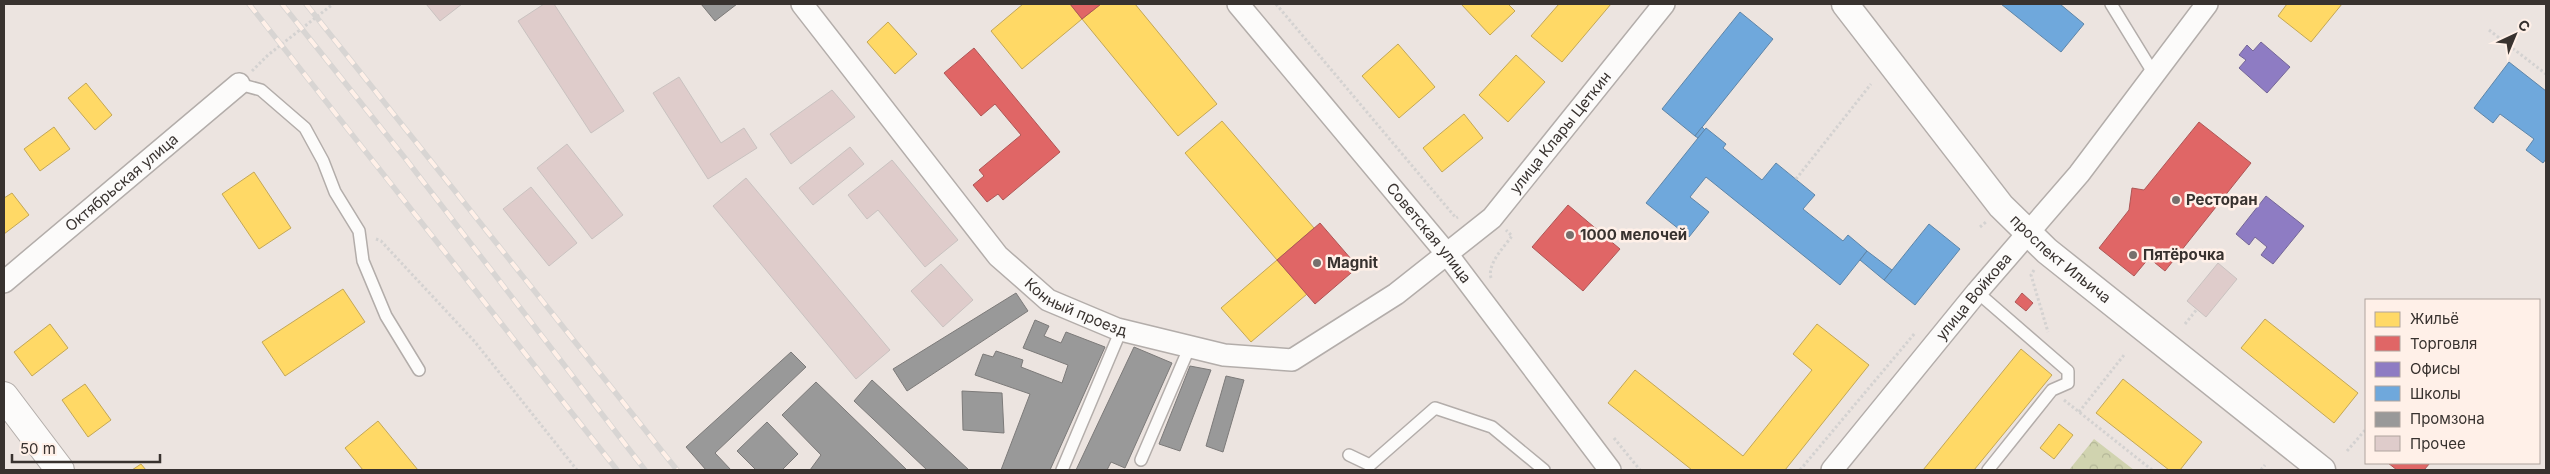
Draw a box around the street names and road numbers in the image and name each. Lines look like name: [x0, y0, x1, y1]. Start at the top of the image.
street label: улица Клары Цеткин: [1505, 68, 1615, 197]
street label: Октябрьская улица: [61, 129, 182, 235]
street label: Советская улица: [1382, 179, 1476, 287]
street label: проспект Ильича: [2006, 210, 2115, 307]
street label: улица Войкова: [1932, 249, 2016, 344]
street label: Конный проезд: [1021, 274, 1129, 340]

